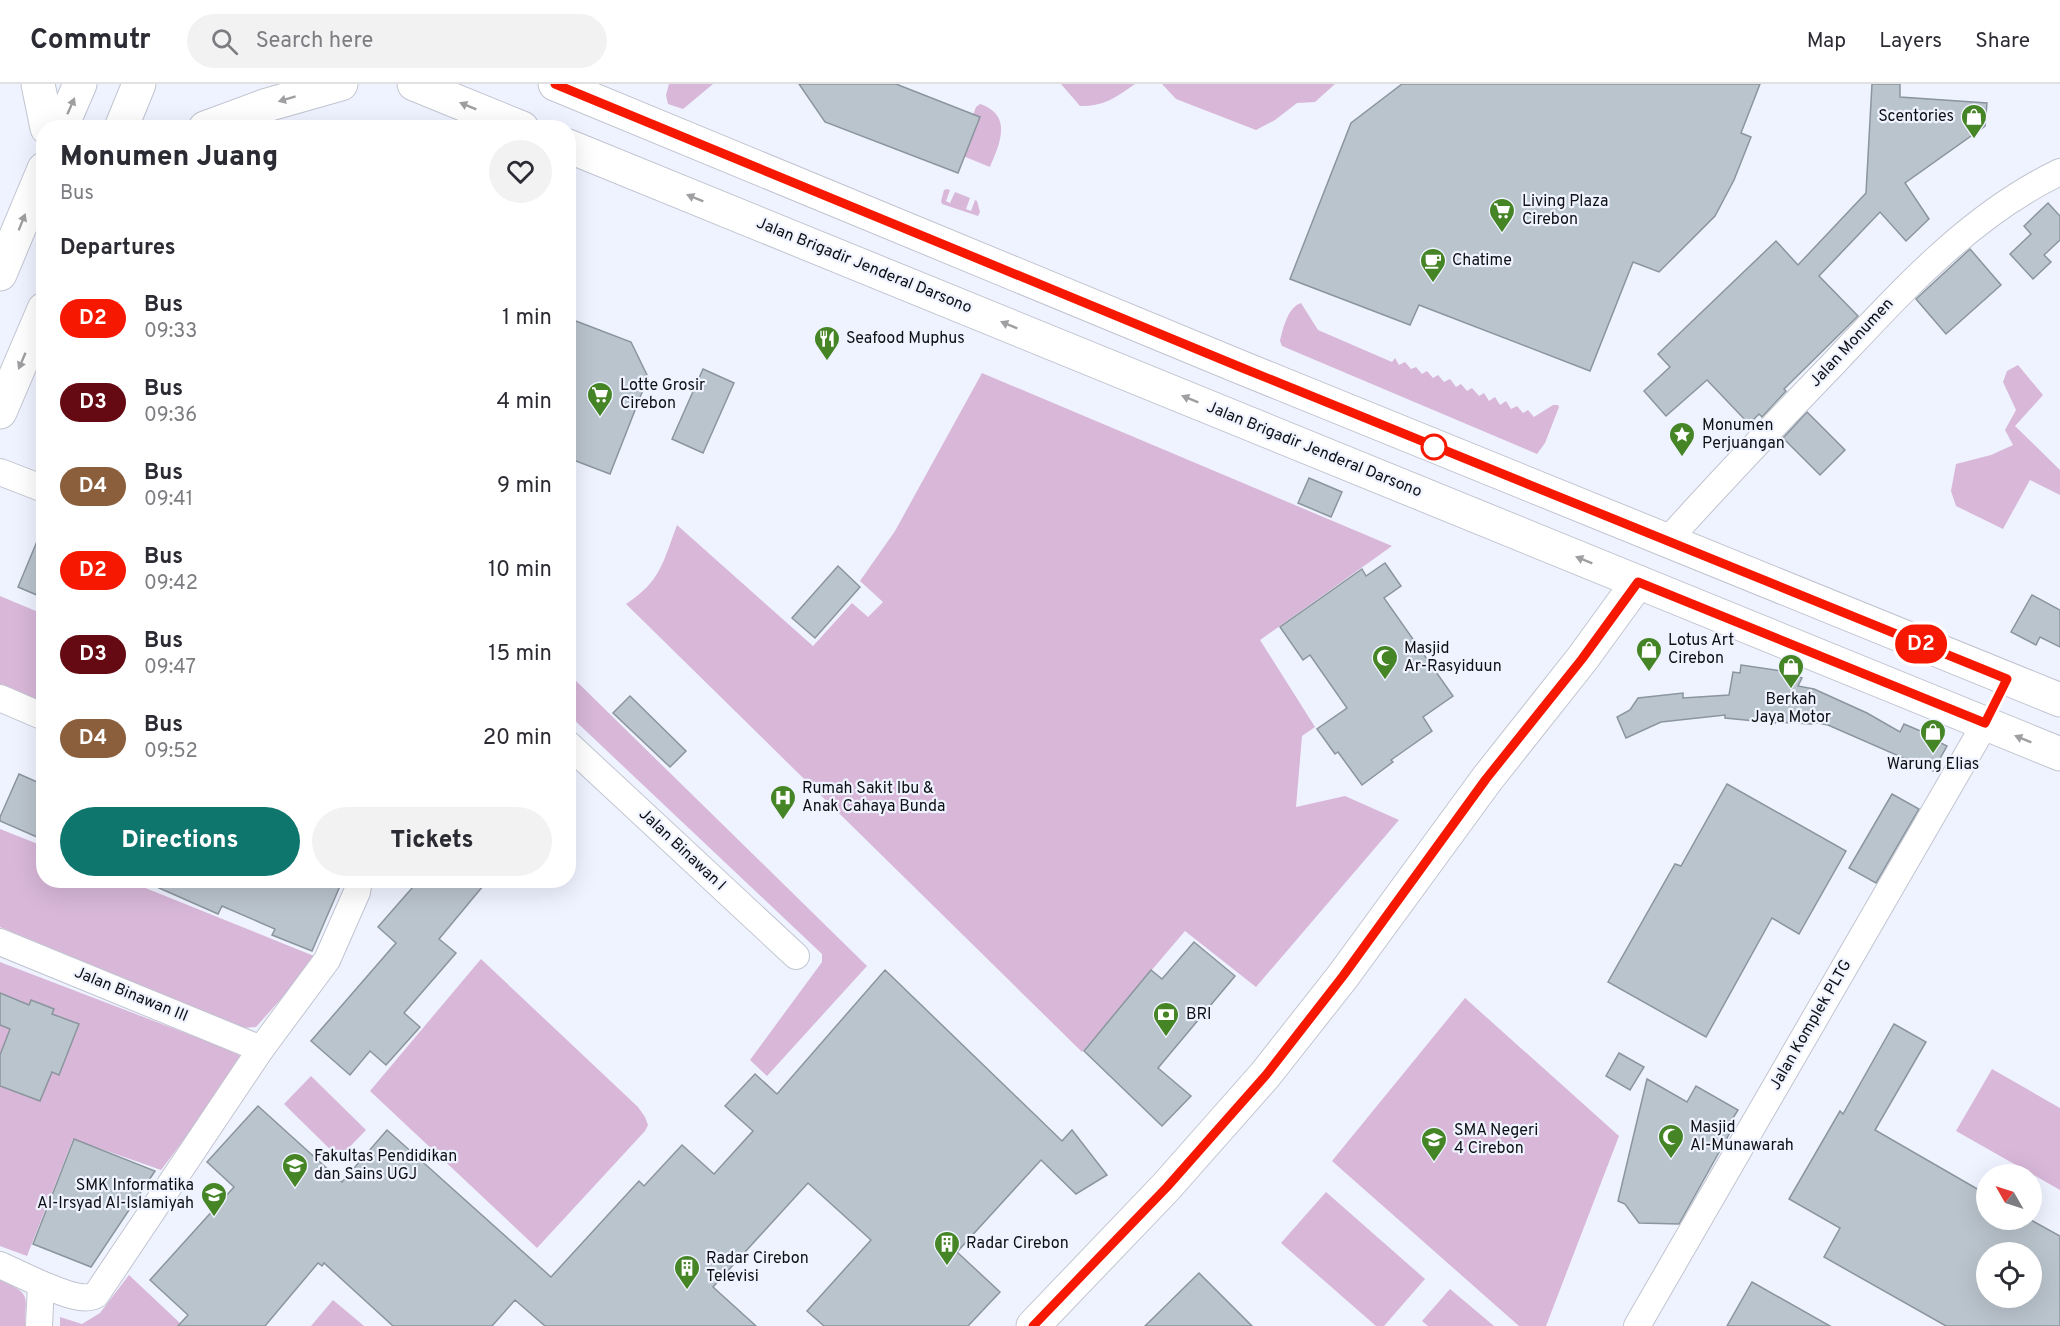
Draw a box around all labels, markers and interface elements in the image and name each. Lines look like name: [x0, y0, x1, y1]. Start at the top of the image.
search box: [187, 14, 607, 68]
text: Commutr: [30, 23, 151, 59]
icon: search: [208, 25, 241, 58]
text: Search here: [256, 28, 373, 55]
text: Map: [1807, 28, 1846, 55]
text: Layers: [1879, 28, 1942, 55]
text: Share: [1975, 28, 2030, 55]
one-way arrow: [278, 95, 296, 104]
one-way arrow: [66, 97, 75, 114]
one-way arrow: [458, 101, 476, 111]
shop icon: Scentories: [1959, 102, 1989, 140]
place label: Scentories: [1878, 107, 1954, 127]
text: Monumen Juang: [60, 140, 278, 176]
button: heart: [489, 140, 552, 203]
text: Bus: [60, 181, 94, 207]
place label: Living Plaza Cirebon: [1522, 192, 1608, 230]
one-way arrow: [686, 193, 704, 202]
supermarket icon: Living Plaza Cirebon: [1487, 196, 1517, 234]
one-way arrow: [17, 212, 27, 230]
street label: Jalan Brigadir Jenderal Darsono: [753, 214, 975, 319]
text: Departures: [60, 235, 176, 262]
cafe icon: Chatime: [1418, 246, 1448, 284]
place label: Chatime: [1452, 251, 1512, 271]
text: Bus: [144, 292, 183, 319]
street label: Jalan Monumen: [1806, 294, 1898, 392]
text: D2: [79, 305, 107, 332]
text: 1 min: [502, 305, 552, 332]
text: 09:33: [144, 319, 197, 345]
one-way arrow: [1000, 320, 1018, 329]
restaurant icon: Seafood Muphus: [812, 324, 842, 362]
place label: Seafood Muphus: [846, 329, 965, 349]
one-way arrow: [17, 352, 27, 370]
text: Bus: [144, 376, 183, 403]
place label: Lotte Grosir Cirebon: [620, 376, 705, 414]
supermarket icon: Lotte Grosir Cirebon: [585, 380, 615, 418]
text: D3: [79, 389, 107, 416]
text: 4 min: [497, 389, 552, 416]
one-way arrow: [1180, 394, 1198, 404]
street label: Jalan Brigadir Jenderal Darsono: [1203, 398, 1425, 503]
text: 09:36: [144, 403, 197, 429]
place label: Monumen Perjuangan: [1702, 416, 1785, 454]
place icon: Monumen Perjuangan: [1667, 420, 1697, 458]
unlabelled marker: [1421, 434, 1447, 460]
text: Bus: [144, 460, 183, 487]
text: D4: [79, 473, 107, 500]
text: 9 min: [497, 473, 552, 500]
text: 09:41: [144, 487, 193, 513]
text: Bus: [144, 544, 183, 571]
one-way arrow: [1575, 555, 1593, 564]
text: D2: [79, 557, 107, 584]
text: 10 min: [488, 557, 552, 584]
text: 09:42: [144, 571, 198, 597]
line badge: D2: [1894, 624, 1948, 664]
text: Bus: [144, 628, 183, 655]
place label: Lotus Art Cirebon: [1668, 631, 1734, 669]
text: D2: [1907, 631, 1935, 658]
shop icon: Lotus Art Cirebon: [1634, 635, 1664, 673]
place label: Masjid Ar-Rasyiduun: [1404, 639, 1502, 677]
text: D3: [79, 641, 107, 668]
text: 15 min: [488, 641, 552, 668]
mosque icon: Masjid Ar-Rasyiduun: [1370, 643, 1400, 681]
shop icon: Berkah Jaya Motor: [1776, 652, 1806, 690]
text: 09:47: [144, 655, 196, 681]
place label: Berkah Jaya Motor: [1751, 690, 1831, 728]
text: Bus: [144, 712, 183, 739]
shop icon: Warung Elias: [1918, 717, 1948, 755]
text: D4: [79, 725, 107, 752]
text: 20 min: [483, 725, 552, 752]
one-way arrow: [2013, 734, 2031, 744]
text: 09:52: [144, 739, 198, 765]
place label: Warung Elias: [1887, 755, 1979, 775]
place label: Rumah Sakit Ibu & Anak Cahaya Bunda: [802, 779, 945, 817]
hospital icon: Rumah Sakit Ibu & Anak Cahaya Bunda: [768, 783, 798, 821]
street label: Jalan Binawan I: [634, 805, 730, 895]
button: Directions: [60, 807, 300, 876]
button: Tickets: [312, 807, 552, 876]
street label: Jalan Komplek PLTG: [1766, 956, 1856, 1094]
street label: Jalan Binawan III: [71, 963, 191, 1027]
bank icon: BRI: [1151, 1000, 1181, 1038]
place label: BRI: [1186, 1005, 1212, 1025]
place label: Masjid Al-Munawarah: [1690, 1118, 1794, 1156]
place label: SMA Negeri 4 Cirebon: [1454, 1121, 1538, 1159]
mosque icon: Masjid Al-Munawarah: [1656, 1122, 1686, 1160]
school or university icon: SMA Negeri 4 Cirebon: [1419, 1125, 1449, 1163]
place label: Fakultas Pendidikan dan Sains UGJ: [314, 1147, 457, 1185]
school or university icon: Fakultas Pendidikan dan Sains UGJ: [280, 1151, 310, 1189]
north arrow: [1976, 1164, 2042, 1230]
map controls: [1976, 1164, 2042, 1308]
place label: SMK Informatika Al-Irsyad Al-Islamiyah: [37, 1176, 194, 1214]
school or university icon: SMK Informatika Al-Irsyad Al-Islamiyah: [199, 1180, 229, 1218]
building icon: Radar Cirebon: [932, 1229, 962, 1267]
place label: Radar Cirebon: [966, 1234, 1069, 1254]
button: locate: [1976, 1242, 2042, 1308]
place label: Radar Cirebon Televisi: [706, 1249, 809, 1287]
building icon: Radar Cirebon Televisi: [672, 1253, 702, 1291]

